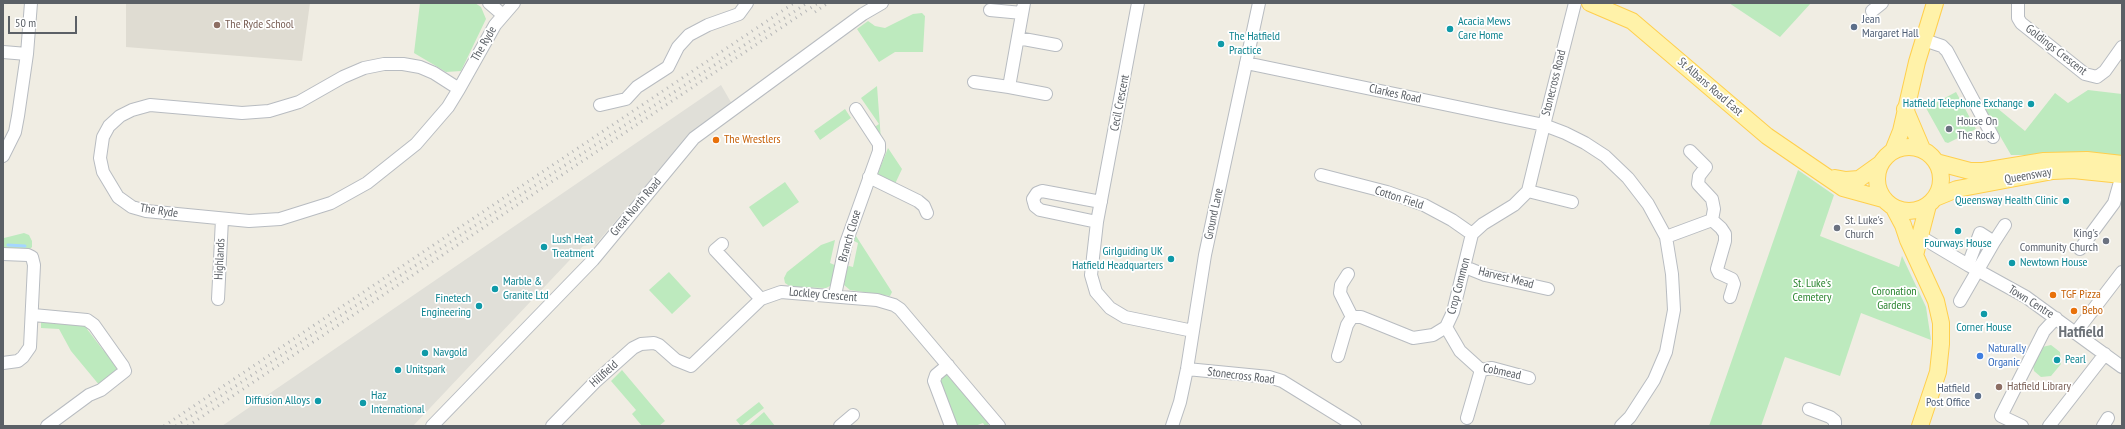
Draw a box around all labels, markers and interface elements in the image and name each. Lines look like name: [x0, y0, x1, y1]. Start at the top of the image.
scale bar: [10, 8, 79, 34]
place label: Jean Margaret Hall: [1862, 13, 1919, 41]
text: 50 m: [15, 15, 36, 30]
place label: Acacia Mews Care Home: [1458, 15, 1510, 43]
place label: The Ryde School: [225, 18, 294, 32]
marker: The Ryde School: [212, 20, 222, 30]
marker: Jean Margaret Hall: [1849, 22, 1859, 32]
street label: Goldings Crescent: [2022, 22, 2090, 78]
street label: The Ryde: [468, 24, 500, 64]
marker: Acacia Mews Care Home: [1445, 24, 1455, 34]
place label: The Hatfield Practice: [1229, 30, 1280, 58]
marker: The Hatfield Practice: [1216, 39, 1226, 49]
street label: Stonecross Road: [1539, 48, 1569, 118]
street label: St Albans Road East: [1674, 55, 1746, 119]
street label: Cecil Crescent: [1107, 73, 1133, 133]
street label: Clarkes Road: [1368, 81, 1422, 107]
place label: Hatfield Telephone Exchange: [1903, 97, 2023, 111]
marker: Hatfield Telephone Exchange: [2026, 99, 2036, 109]
place label: House On The Rock: [1957, 115, 1997, 143]
marker: House On The Rock: [1944, 124, 1954, 134]
place label: The Wrestlers: [724, 133, 780, 147]
marker: The Wrestlers: [711, 135, 721, 145]
street label: Queensway: [2003, 165, 2053, 187]
street label: Great North Road: [607, 175, 665, 239]
street label: Cotton Field: [1373, 183, 1425, 213]
street label: Ground Lane: [1202, 187, 1226, 241]
place label: Queensway Health Clinic: [1955, 194, 2058, 208]
marker: Queensway Health Clinic: [2061, 196, 2071, 206]
street label: The Ryde: [139, 201, 179, 221]
street label: Branch Close: [836, 208, 864, 264]
place label: St. Luke's Church: [1845, 214, 1883, 242]
marker: St. Luke's Church: [1832, 223, 1842, 233]
marker: Fourways House: [1953, 226, 1963, 236]
place label: King's Community Church: [2020, 227, 2098, 255]
place label: Lush Heat Treatment: [552, 233, 594, 261]
marker: King's Community Church: [2101, 236, 2111, 246]
place label: Fourways House: [1924, 237, 1992, 251]
street label: Highlands: [212, 238, 228, 280]
marker: Lush Heat Treatment: [539, 242, 549, 252]
place label: Girlguiding UK Hatfield Headquarters: [1072, 245, 1163, 273]
marker: Girlguiding UK Hatfield Headquarters: [1166, 254, 1176, 264]
street label: Crop Common: [1445, 256, 1473, 316]
place label: Newtown House: [2020, 256, 2087, 270]
marker: Newtown House: [2007, 258, 2017, 268]
street label: Harvest Mead: [1477, 264, 1535, 292]
place label: Marble & Granite Ltd: [503, 275, 549, 303]
park label: St. Luke's Cemetery: [1793, 277, 1831, 305]
street label: Town Centre: [2006, 282, 2056, 322]
marker: Marble & Granite Ltd: [490, 284, 500, 294]
street label: Lockley Crescent: [788, 285, 858, 305]
park label: Coronation Gardens: [1871, 285, 1917, 313]
place label: TGF Pizza: [2061, 288, 2101, 302]
marker: TGF Pizza: [2048, 290, 2058, 300]
place label: Finetech Engineering: [421, 292, 471, 320]
marker: Finetech Engineering: [474, 301, 484, 311]
place label: Bebo: [2082, 304, 2103, 318]
marker: Bebo: [2069, 306, 2079, 316]
marker: Corner House: [1979, 309, 1989, 319]
place label: Corner House: [1956, 321, 2012, 335]
district label: Hatfield: [2058, 322, 2104, 342]
place label: Naturally Organic: [1988, 342, 2026, 370]
place label: Navgold: [433, 346, 467, 360]
marker: Navgold: [420, 348, 430, 358]
marker: Naturally Organic: [1975, 351, 1985, 361]
place label: Pearl: [2065, 353, 2086, 367]
marker: Pearl: [2052, 355, 2062, 365]
street label: Hillfield: [587, 358, 621, 390]
street label: Cobmead: [1482, 361, 1522, 383]
place label: Unitspark: [406, 363, 445, 377]
marker: Unitspark: [393, 365, 403, 375]
street label: Stonecross Road: [1207, 365, 1275, 387]
place label: Hatfield Library: [2007, 380, 2071, 394]
place label: Hatfield Post Office: [1926, 382, 1970, 410]
marker: Hatfield Library: [1994, 382, 2004, 392]
place label: Haz International: [371, 389, 425, 417]
marker: Hatfield Post Office: [1973, 391, 1983, 401]
place label: Diffusion Alloys: [245, 394, 310, 408]
marker: Diffusion Alloys: [313, 396, 323, 406]
marker: Haz International: [358, 398, 368, 408]

